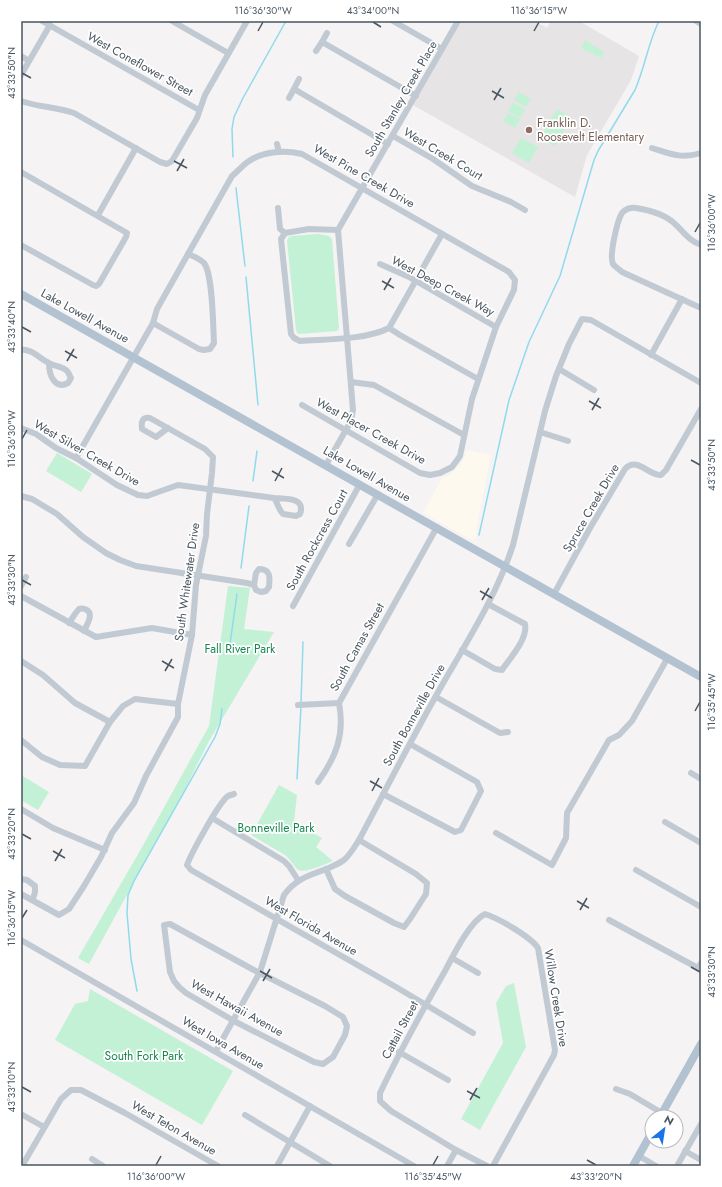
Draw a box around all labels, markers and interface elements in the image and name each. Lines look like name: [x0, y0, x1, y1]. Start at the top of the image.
text: 116°36'30"W: [234, 3, 292, 18]
text: 43°34'00"N: [347, 3, 399, 18]
text: 116°36'15"W: [511, 3, 567, 18]
street label: West Coneflower Street: [84, 27, 196, 101]
street label: South Stanley Creek Place: [360, 37, 442, 161]
text: 43°33'50"N: [4, 47, 19, 99]
place label: Franklin D. Roosevelt Elementary: [537, 114, 645, 146]
street label: West Creek Court: [400, 123, 486, 185]
marker: Franklin D. Roosevelt Elementary: [524, 125, 534, 135]
street label: West Pine Creek Drive: [310, 140, 418, 212]
text: 116°36'00"W: [704, 194, 719, 252]
street label: West Deep Creek Way: [388, 251, 498, 321]
street label: Lake Lowell Avenue: [38, 284, 132, 348]
text: 43°33'40"N: [4, 301, 19, 353]
street label: West Placer Creek Drive: [313, 393, 429, 469]
text: 116°36'30"W: [4, 410, 19, 468]
street label: West Silver Creek Drive: [31, 415, 143, 491]
text: 43°33'50"N: [704, 439, 719, 491]
street label: Lake Lowell Avenue: [320, 442, 414, 506]
street label: Spruce Creek Drive: [558, 460, 624, 556]
street label: South Rockcress Court: [282, 486, 352, 594]
street label: South Whitewater Drive: [170, 521, 204, 643]
text: 43°33'30"N: [4, 554, 19, 606]
street label: South Camas Street: [325, 600, 389, 694]
park label: Fall River Park: [205, 640, 276, 658]
street label: South Bonneville Drive: [378, 661, 450, 769]
text: 116°35'45"W: [704, 673, 719, 731]
text: 43°33'20"N: [4, 808, 19, 860]
park label: Bonneville Park: [238, 819, 315, 837]
text: 116°36'15"W: [4, 890, 19, 946]
street label: West Florida Avenue: [261, 892, 361, 960]
text: 43°33'30"N: [704, 946, 719, 998]
street label: Willow Creek Drive: [539, 948, 573, 1048]
street label: West Hawaii Avenue: [187, 975, 287, 1041]
street label: Cattail Street: [377, 998, 423, 1062]
street label: West Iowa Avenue: [178, 1012, 268, 1074]
park label: South Fork Park: [105, 1047, 184, 1065]
text: 43°33'10"N: [4, 1062, 19, 1112]
street label: West Teton Avenue: [128, 1096, 220, 1160]
north arrow: [644, 1109, 684, 1149]
text: N: [661, 1111, 677, 1129]
text: 116°36'00"W: [127, 1169, 185, 1184]
text: 116°35'45"W: [404, 1169, 462, 1184]
text: 43°33'20"N: [570, 1169, 622, 1184]

